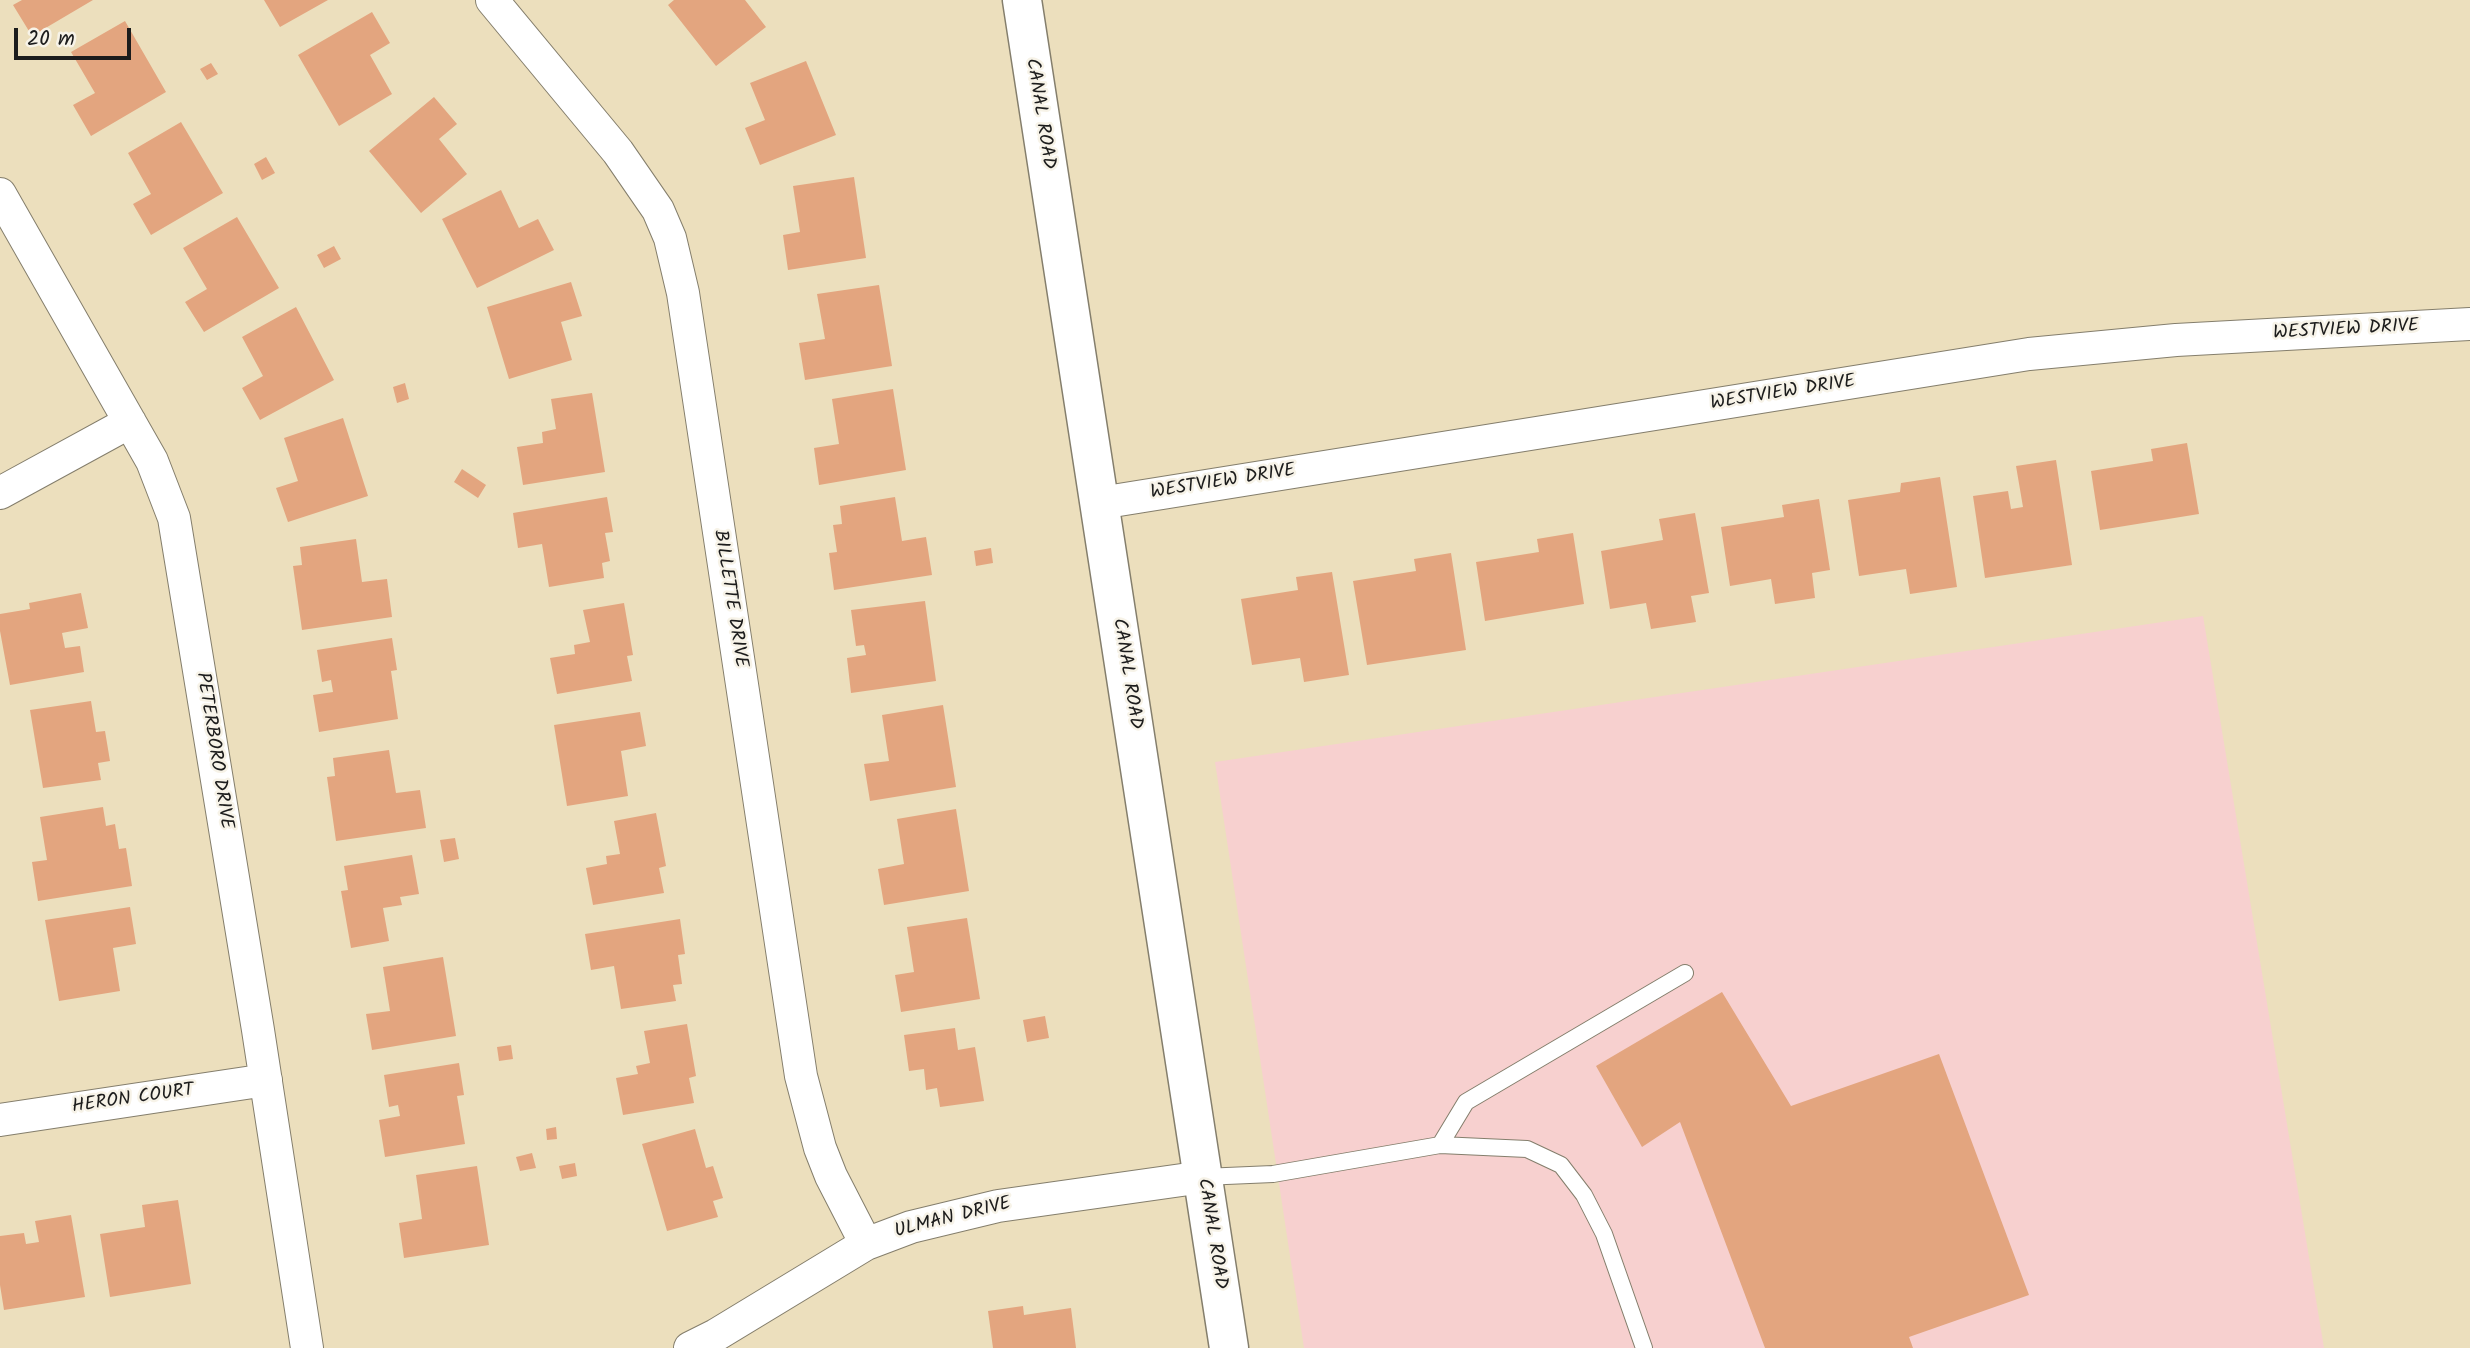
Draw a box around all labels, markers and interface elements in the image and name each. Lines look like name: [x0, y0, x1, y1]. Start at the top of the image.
scale bar: [18, 14, 135, 58]
text: 20 m: [27, 23, 75, 56]
street label: CANAL ROAD: [1019, 57, 1059, 171]
street label: WESTVIEW DRIVE: [2272, 316, 2420, 346]
street label: WESTVIEW DRIVE: [1709, 371, 1857, 417]
street label: WESTVIEW DRIVE: [1149, 460, 1297, 506]
street label: BILLETTE DRIVE: [707, 528, 751, 670]
street label: CANAL ROAD: [1106, 617, 1146, 731]
street label: PETERBORO DRIVE: [189, 671, 237, 831]
street label: HERON COURT: [71, 1080, 195, 1120]
street label: CANAL ROAD: [1191, 1177, 1231, 1291]
street label: ULMAN DRIVE: [892, 1194, 1014, 1244]

